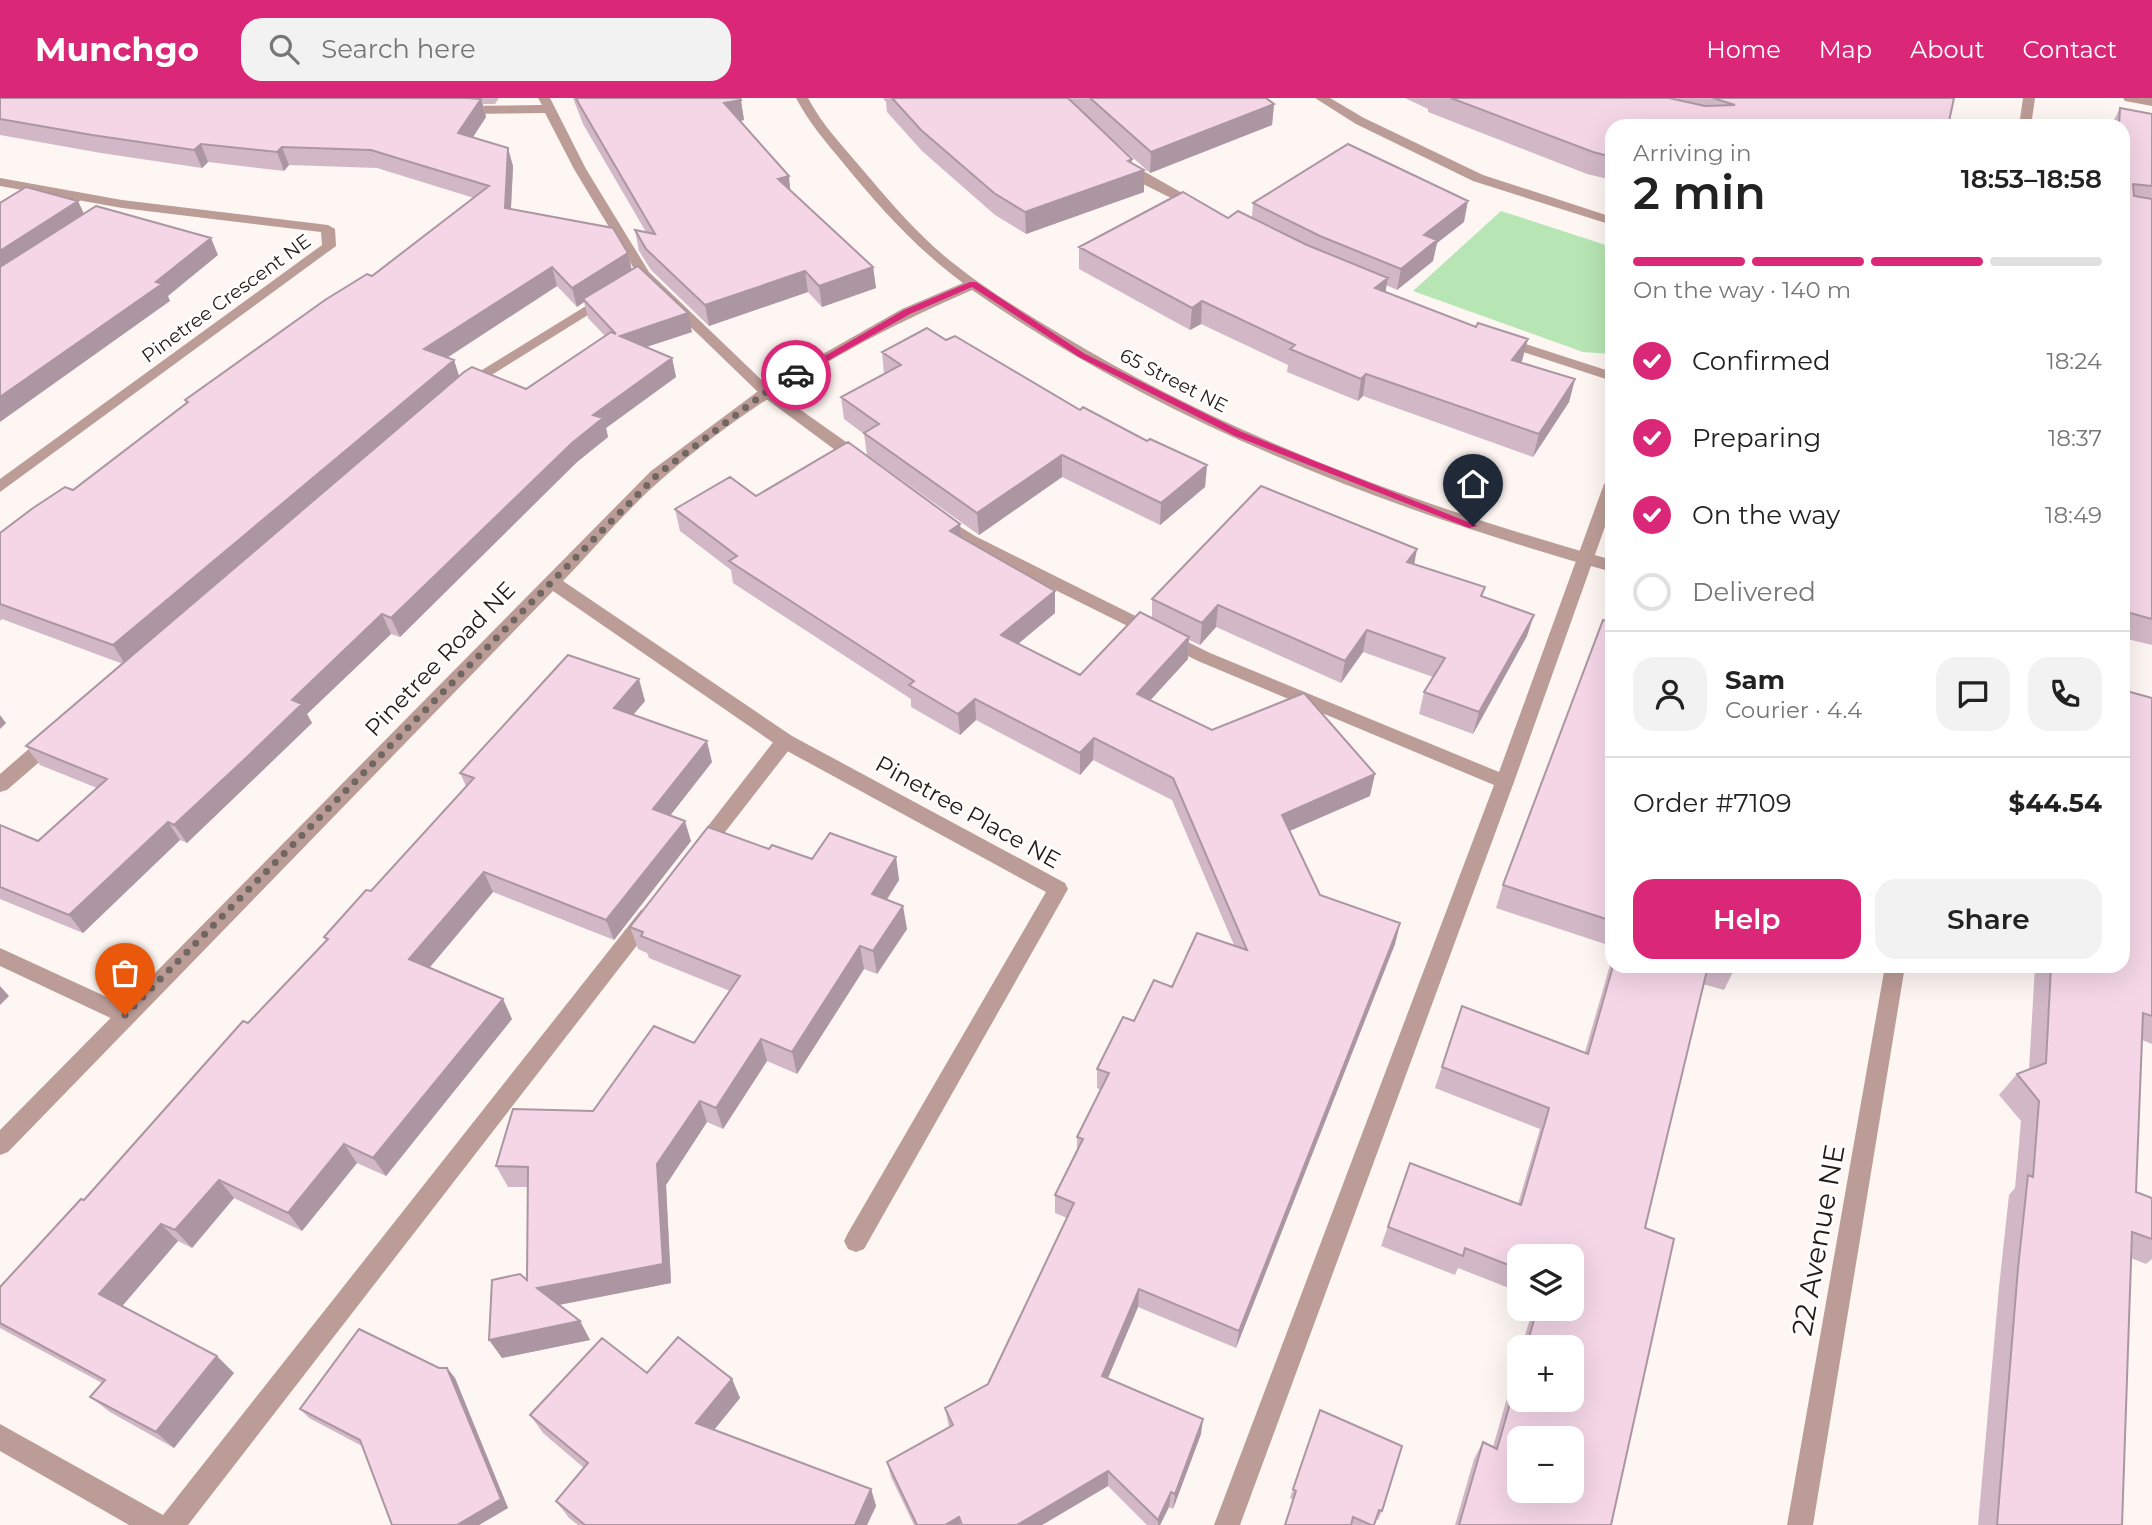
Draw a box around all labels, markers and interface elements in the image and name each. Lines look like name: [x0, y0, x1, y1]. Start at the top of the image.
search box: [241, 18, 731, 81]
text: Munchgo: [35, 29, 199, 69]
icon: search: [265, 30, 303, 68]
text: Search here: [321, 33, 476, 65]
text: Home: [1706, 35, 1781, 64]
text: Map: [1819, 35, 1872, 64]
text: About: [1910, 35, 1984, 64]
text: Contact: [2022, 35, 2117, 64]
text: Arriving in: [1633, 139, 1752, 167]
text: 18:53–18:58: [1961, 163, 2102, 195]
text: 2 min: [1633, 164, 1766, 221]
street label: Pinetree Crescent NE: [137, 229, 315, 367]
text: On the way · 140 m: [1633, 276, 1851, 304]
courier: [761, 340, 831, 410]
icon: check: [1633, 342, 1671, 380]
street label: 65 Street NE: [1116, 343, 1232, 417]
text: Confirmed: [1692, 345, 1831, 377]
text: 18:24: [2046, 347, 2102, 375]
icon: car: [777, 356, 815, 394]
icon: check: [1633, 419, 1671, 457]
text: Preparing: [1692, 422, 1821, 454]
text: 18:37: [2048, 424, 2102, 452]
pin: [1443, 454, 1503, 526]
icon: home: [1454, 465, 1492, 503]
icon: check: [1633, 496, 1671, 534]
text: On the way: [1692, 499, 1840, 531]
text: 18:49: [2045, 501, 2102, 529]
street label: Pinetree Road NE: [359, 576, 521, 742]
text: Delivered: [1692, 576, 1816, 608]
button: person: [1633, 657, 1707, 731]
button: chat: [1936, 657, 2010, 731]
button: phone: [2028, 657, 2102, 731]
text: Sam: [1725, 664, 1785, 696]
text: Courier · 4.4: [1725, 696, 1862, 724]
street label: Pinetree Place NE: [871, 750, 1065, 874]
text: Order #7109: [1633, 787, 1792, 819]
text: $44.54: [2009, 787, 2102, 819]
button: Help: [1633, 879, 1861, 959]
button: Share: [1875, 879, 2102, 959]
pin: [95, 943, 155, 1015]
icon: bag: [106, 954, 144, 992]
street label: 22 Avenue NE: [1784, 1142, 1852, 1338]
map controls: [1507, 1244, 1584, 1503]
button: layers: [1507, 1244, 1584, 1321]
button: +: [1507, 1335, 1584, 1412]
button: −: [1507, 1426, 1584, 1503]

